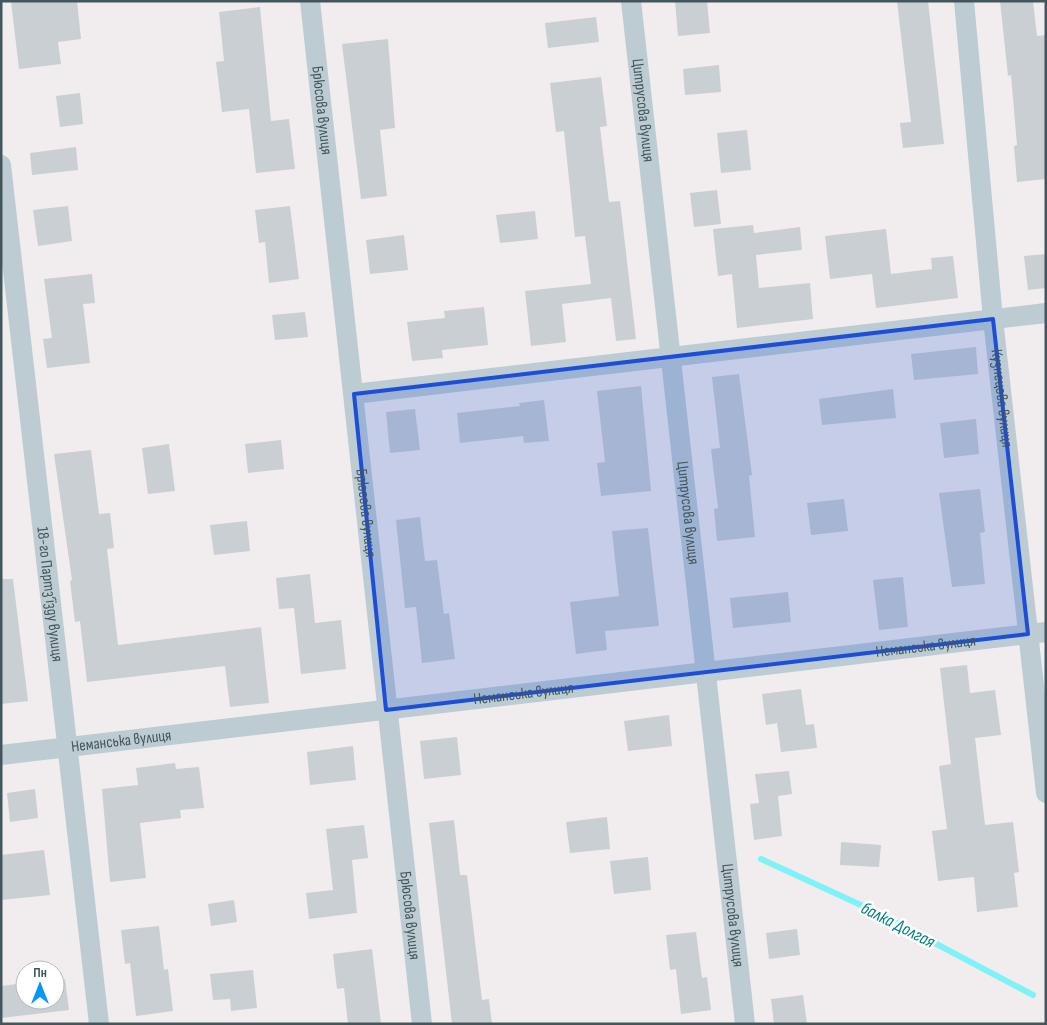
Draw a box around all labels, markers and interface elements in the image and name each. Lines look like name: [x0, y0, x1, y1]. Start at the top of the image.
street label: Цитрусова вулиця: [628, 58, 658, 163]
street label: Брюсова вулиця: [308, 65, 336, 156]
street label: Кузнецова вулиця: [987, 348, 1017, 448]
street label: Цитрусова вулиця: [673, 460, 703, 566]
street label: Брюсова вулиця: [352, 468, 380, 558]
street label: 18-го Партз’їзду вулиця: [33, 526, 67, 663]
street label: Неманська вулиця: [874, 631, 977, 661]
street label: Неманська вулиця: [472, 678, 575, 709]
street label: Неманська вулиця: [70, 726, 172, 756]
street label: Цитрусова вулиця: [718, 863, 748, 968]
street label: Брюсова вулиця: [396, 870, 424, 961]
water label: балка Долгая: [858, 897, 939, 953]
north arrow: [15, 960, 65, 1010]
text: Пн: [33, 964, 47, 981]

